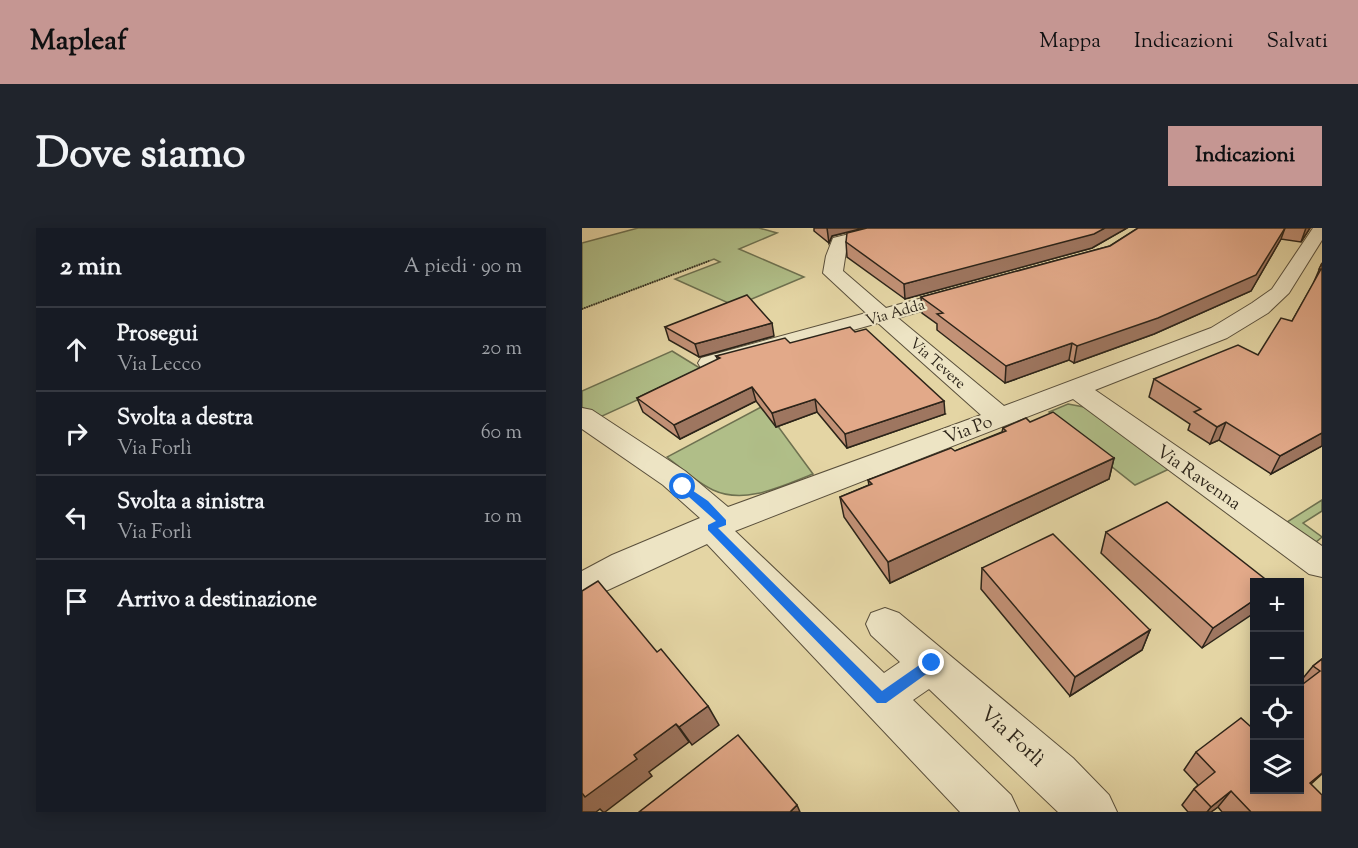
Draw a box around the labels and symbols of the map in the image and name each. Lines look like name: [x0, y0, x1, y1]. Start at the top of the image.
street label: Via Adda: [863, 295, 928, 332]
street label: Via Tevere: [904, 334, 970, 395]
street label: Via Po: [941, 410, 997, 452]
street label: Via Ravenna: [1150, 440, 1246, 518]
route start: [669, 473, 695, 499]
route end: [918, 649, 944, 675]
street label: Via Forlì: [972, 700, 1051, 775]

